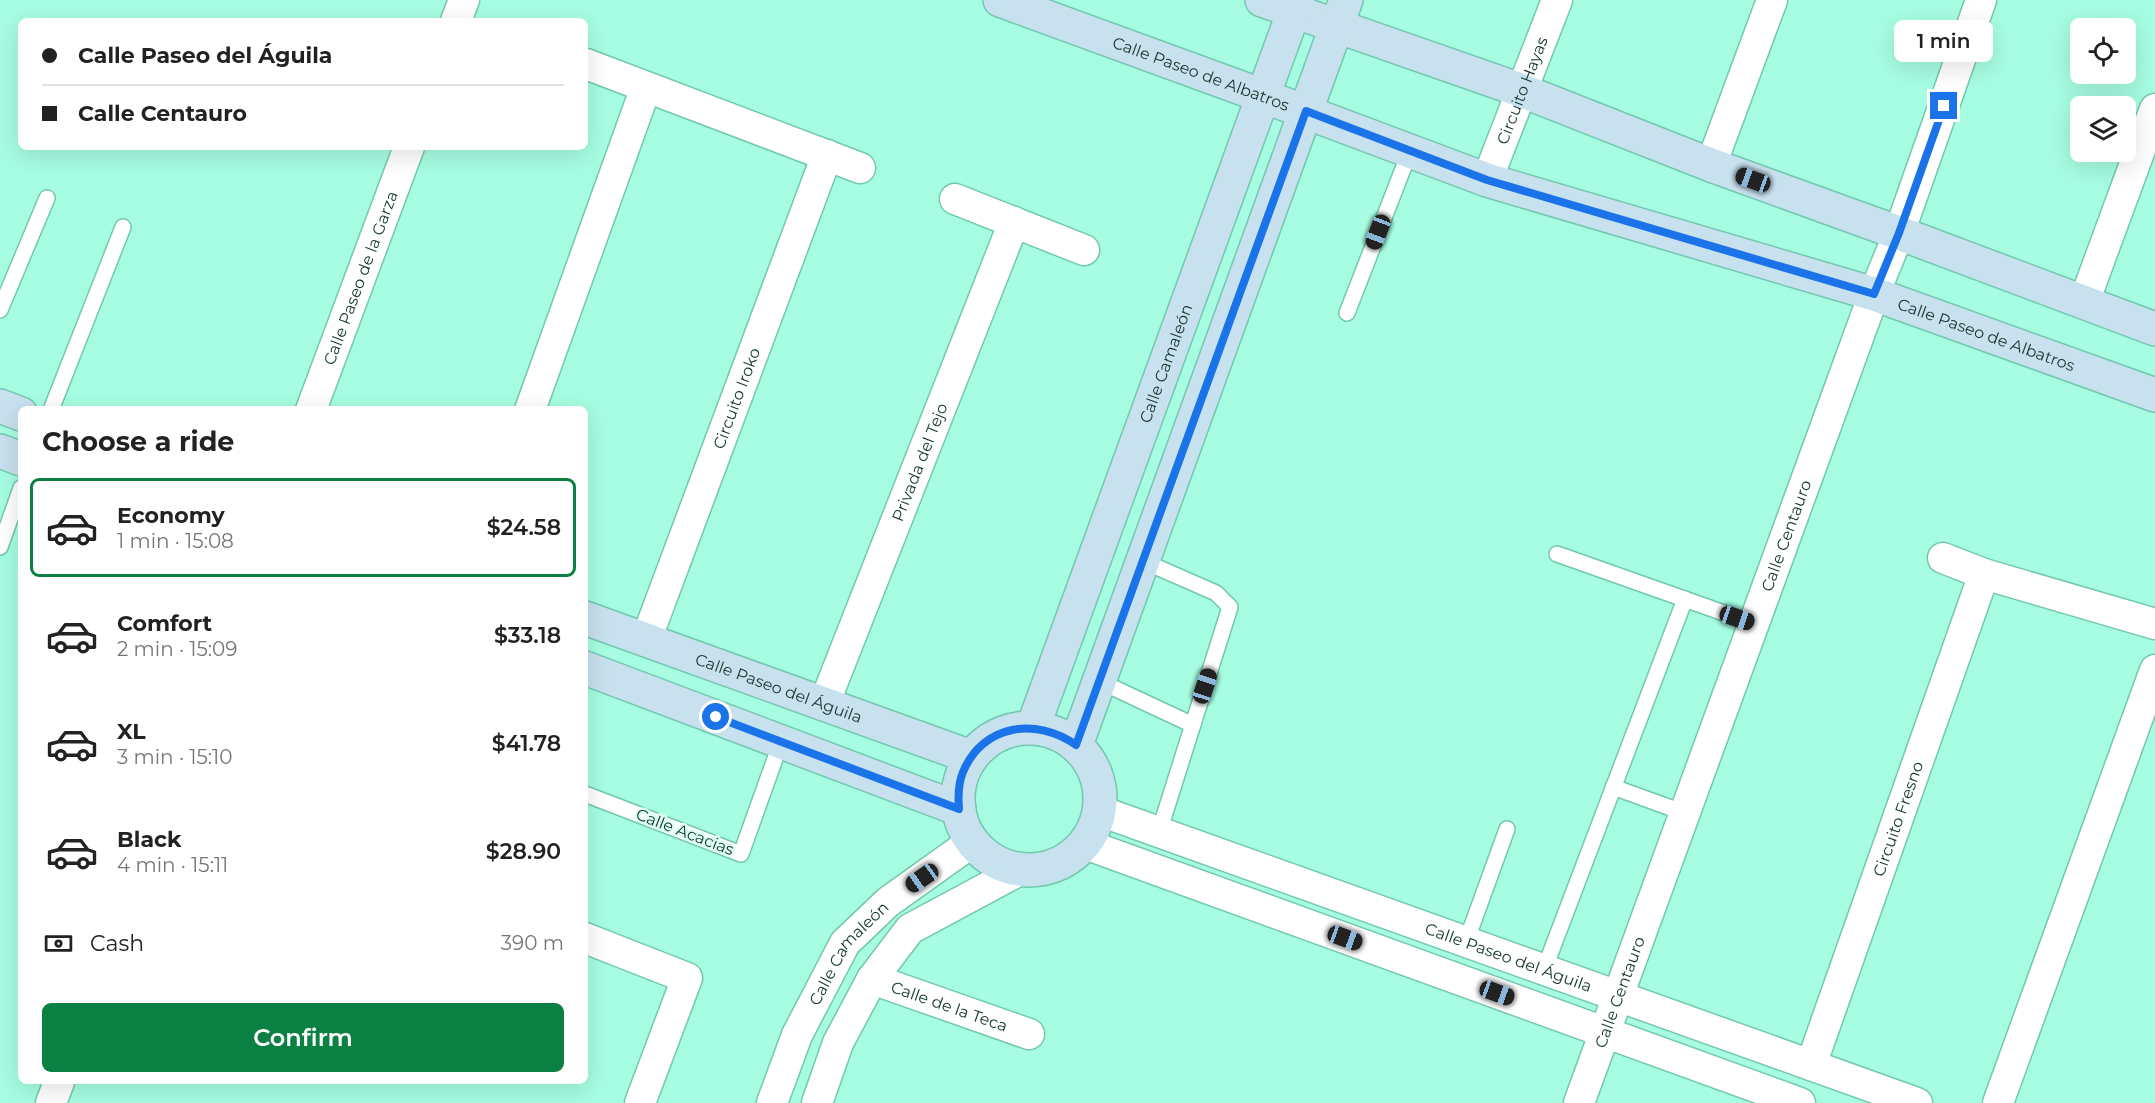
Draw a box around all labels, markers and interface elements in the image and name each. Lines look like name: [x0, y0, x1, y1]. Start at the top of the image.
map controls: [2070, 18, 2136, 162]
button: locate: [2070, 18, 2136, 84]
callout: 1 min: [1894, 19, 1994, 61]
text: 1 min: [1917, 29, 1970, 53]
street label: Calle Paseo de Albatros: [1110, 32, 1292, 115]
street label: Circuito Hayas: [1492, 34, 1551, 147]
text: Calle Paseo del Águila: [78, 42, 332, 69]
route end: [1930, 92, 1957, 119]
button: layers: [2070, 96, 2136, 162]
text: Calle Centauro: [78, 100, 247, 127]
car: [1733, 165, 1773, 195]
street label: Calle Paseo de la Garza: [319, 188, 401, 368]
car: [1363, 212, 1393, 252]
street label: Calle Paseo de Albatros: [1895, 294, 2078, 375]
street label: Calle Camaleón: [1135, 301, 1196, 425]
street label: Circuito Iroko: [709, 345, 764, 452]
street label: Privada del Tejo: [888, 400, 951, 524]
text: Choose a ride: [42, 425, 234, 458]
street label: Calle Centauro: [1757, 477, 1815, 594]
icon: car: [45, 501, 99, 555]
text: Economy: [117, 502, 225, 529]
text: $24.58: [487, 514, 561, 541]
text: 1 min · 15:08: [117, 529, 234, 553]
car: [1717, 604, 1757, 632]
icon: car: [45, 609, 99, 663]
text: Comfort: [117, 610, 212, 637]
text: $33.18: [494, 622, 561, 649]
text: 2 min · 15:09: [117, 637, 237, 661]
street label: Calle Paseo del Águila: [693, 649, 865, 727]
car: [1191, 666, 1219, 706]
route start: [702, 703, 729, 730]
icon: car: [45, 717, 99, 771]
text: XL: [117, 718, 146, 745]
text: $41.78: [492, 730, 561, 757]
text: 3 min · 15:10: [117, 745, 232, 769]
street label: Circuito Fresno: [1869, 759, 1927, 879]
street label: Calle Acacias: [633, 805, 737, 859]
icon: car: [45, 825, 99, 879]
text: Black: [117, 826, 181, 853]
text: $28.90: [486, 838, 561, 865]
text: 4 min · 15:11: [117, 853, 228, 877]
car: [902, 860, 942, 896]
street label: Calle Camaleón: [805, 897, 892, 1008]
street label: Calle Paseo del Águila: [1423, 919, 1595, 996]
car: [1325, 923, 1365, 953]
icon: cash: [42, 927, 75, 960]
text: Cash: [90, 930, 144, 957]
text: 390 m: [501, 931, 564, 955]
street label: Calle Centauro: [1590, 934, 1648, 1051]
street label: Calle de la Teca: [889, 977, 1010, 1035]
car: [1477, 978, 1517, 1008]
button: Confirm: [42, 1003, 564, 1072]

